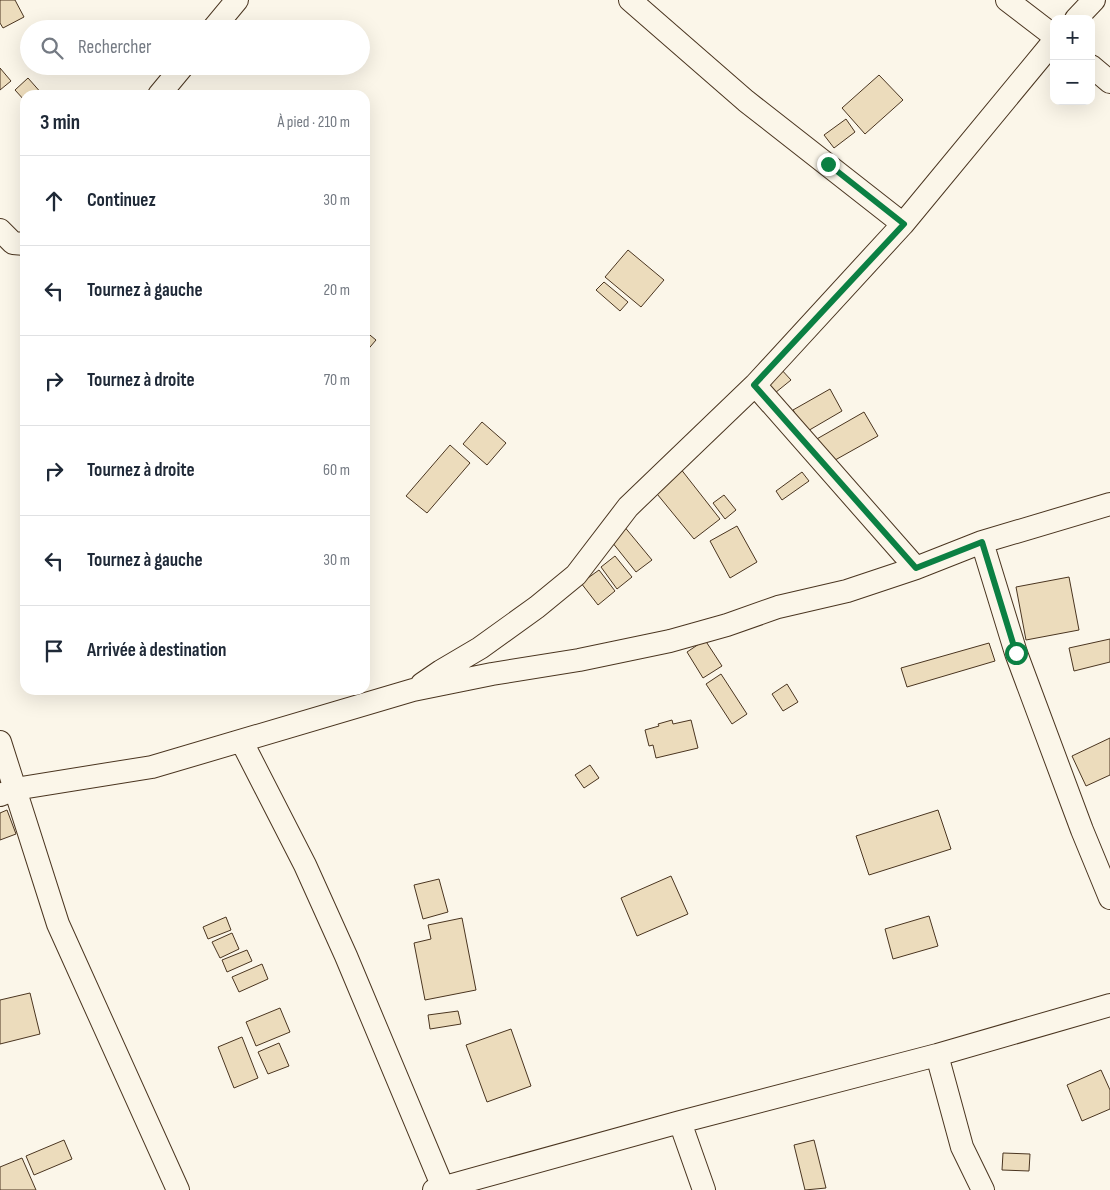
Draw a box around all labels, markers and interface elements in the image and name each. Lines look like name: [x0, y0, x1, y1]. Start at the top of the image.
map controls: [1050, 15, 1095, 105]
button: +: [1050, 15, 1095, 60]
search box: [20, 20, 370, 75]
icon: search: [38, 34, 66, 62]
text: Rechercher: [78, 36, 152, 59]
button: −: [1050, 60, 1095, 105]
text: 3 min: [40, 110, 80, 135]
text: À pied · 210 m: [277, 113, 350, 132]
route end: [817, 153, 840, 176]
icon: ahead: [40, 187, 68, 215]
text: Continuez: [87, 189, 156, 212]
text: 30 m: [323, 191, 350, 210]
icon: left: [40, 277, 68, 305]
text: Tournez à gauche: [87, 279, 203, 302]
text: 20 m: [323, 281, 350, 300]
icon: right: [40, 367, 68, 395]
text: Tournez à droite: [87, 369, 195, 392]
text: 70 m: [324, 371, 350, 390]
icon: right: [40, 457, 68, 485]
text: Tournez à droite: [87, 459, 195, 482]
text: 60 m: [323, 461, 350, 480]
icon: left: [40, 547, 68, 575]
text: Tournez à gauche: [87, 549, 203, 572]
text: 30 m: [323, 551, 350, 570]
icon: arrive: [40, 637, 68, 665]
text: Arrivée à destination: [87, 639, 227, 662]
route start: [1005, 642, 1028, 665]

